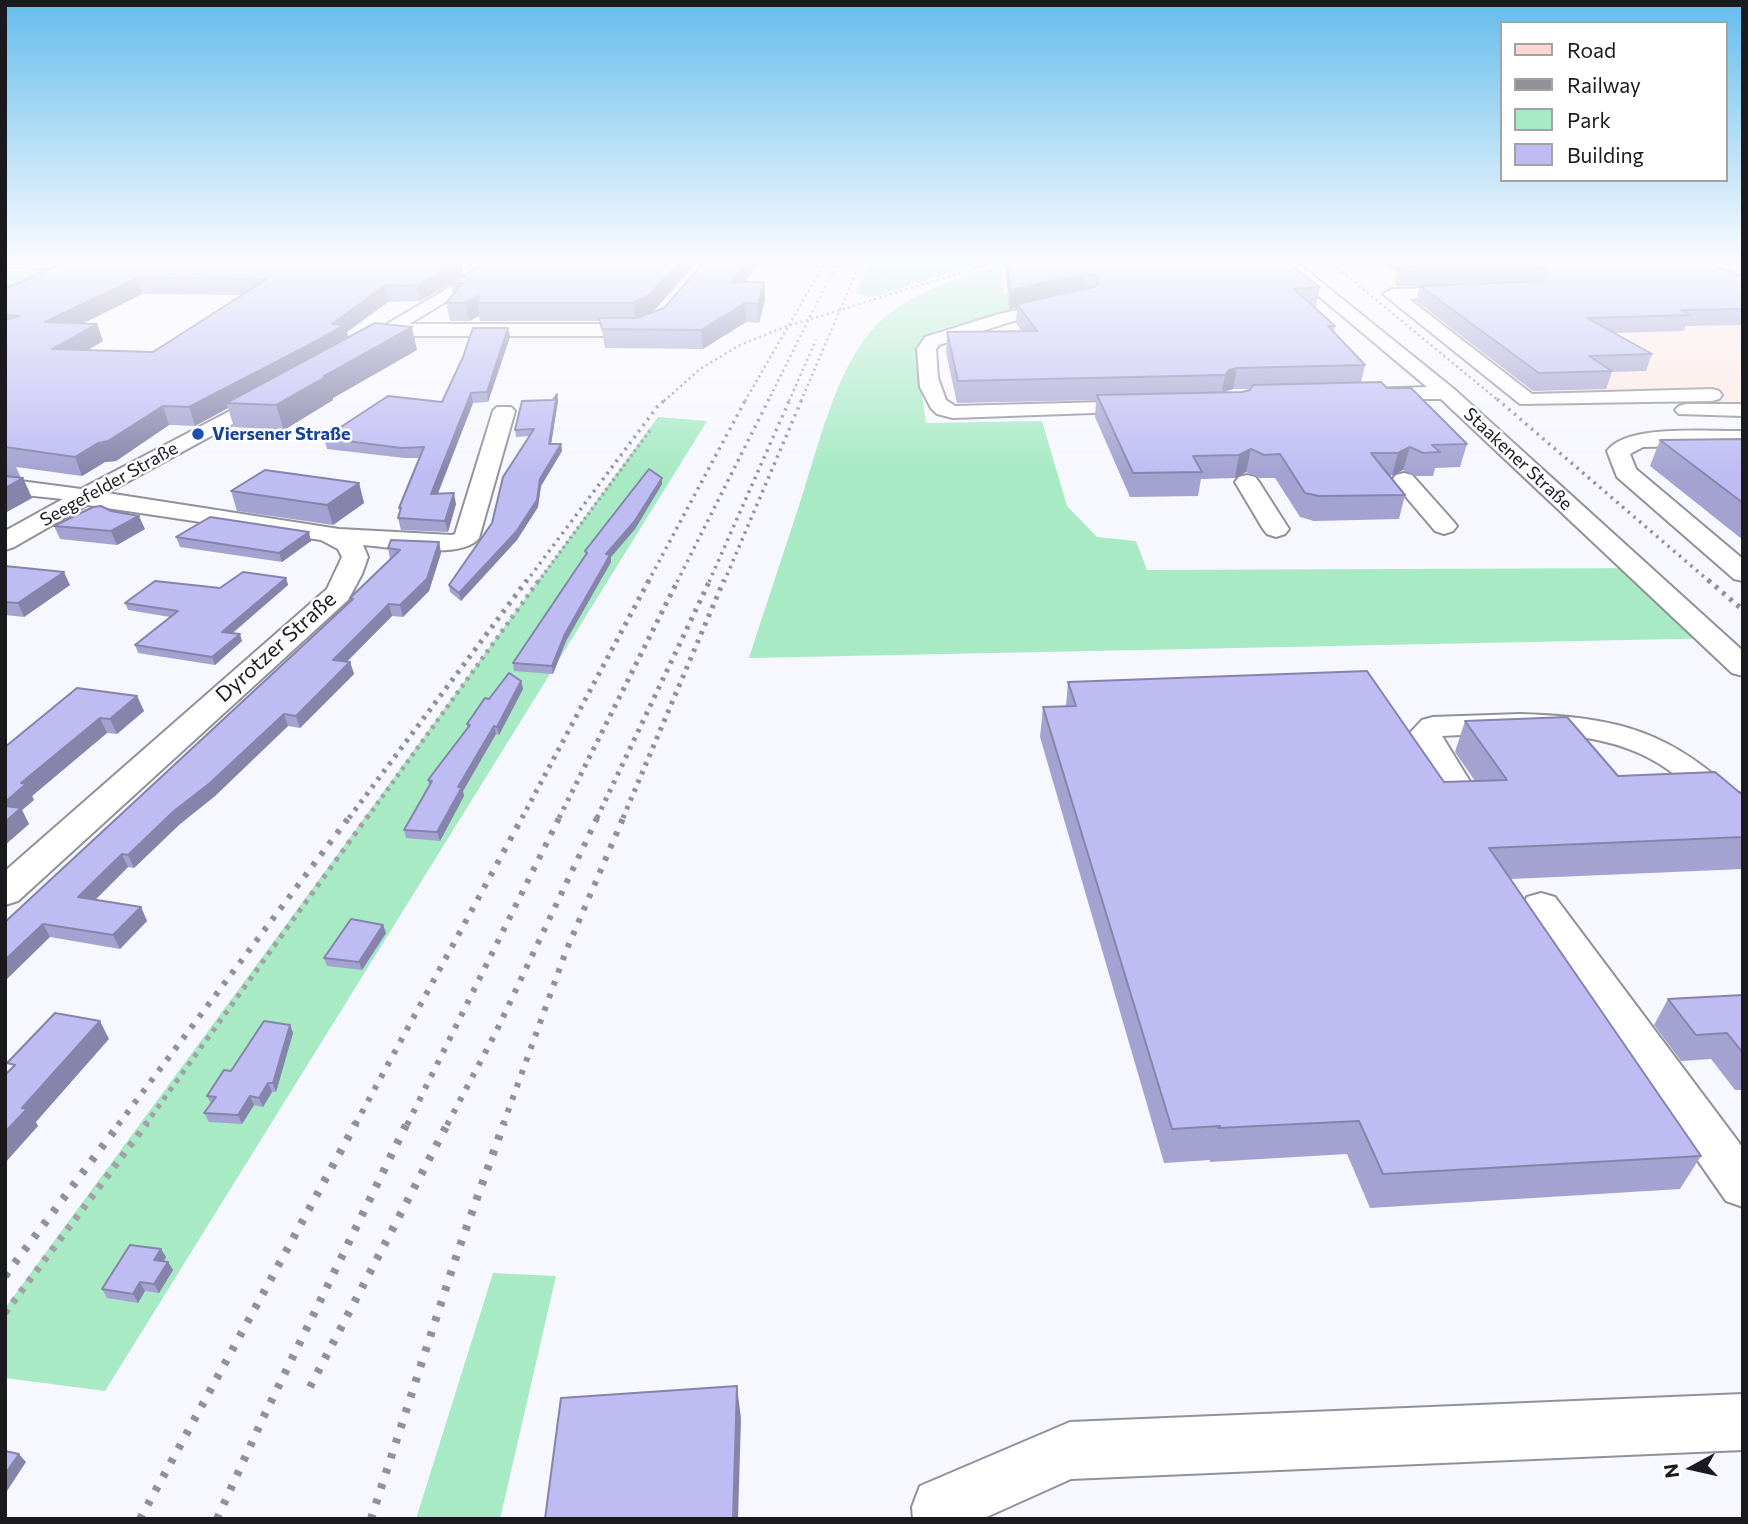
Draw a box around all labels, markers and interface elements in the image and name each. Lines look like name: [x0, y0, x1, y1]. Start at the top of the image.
legend: [1500, 21, 1727, 182]
text: Road: [1567, 37, 1616, 62]
text: Railway: [1567, 72, 1641, 97]
text: Park: [1567, 107, 1611, 132]
text: Building: [1567, 142, 1644, 167]
street label: Staakener Straße: [1459, 403, 1577, 515]
place label: Viersener Straße: [212, 423, 351, 445]
marker: Viersener Straße: [190, 426, 206, 442]
street label: Seegefelder Straße: [36, 437, 182, 531]
street label: Dyrotzer Straße: [211, 586, 341, 708]
north arrow: [1657, 1433, 1727, 1503]
text: N: [1658, 1462, 1683, 1480]

